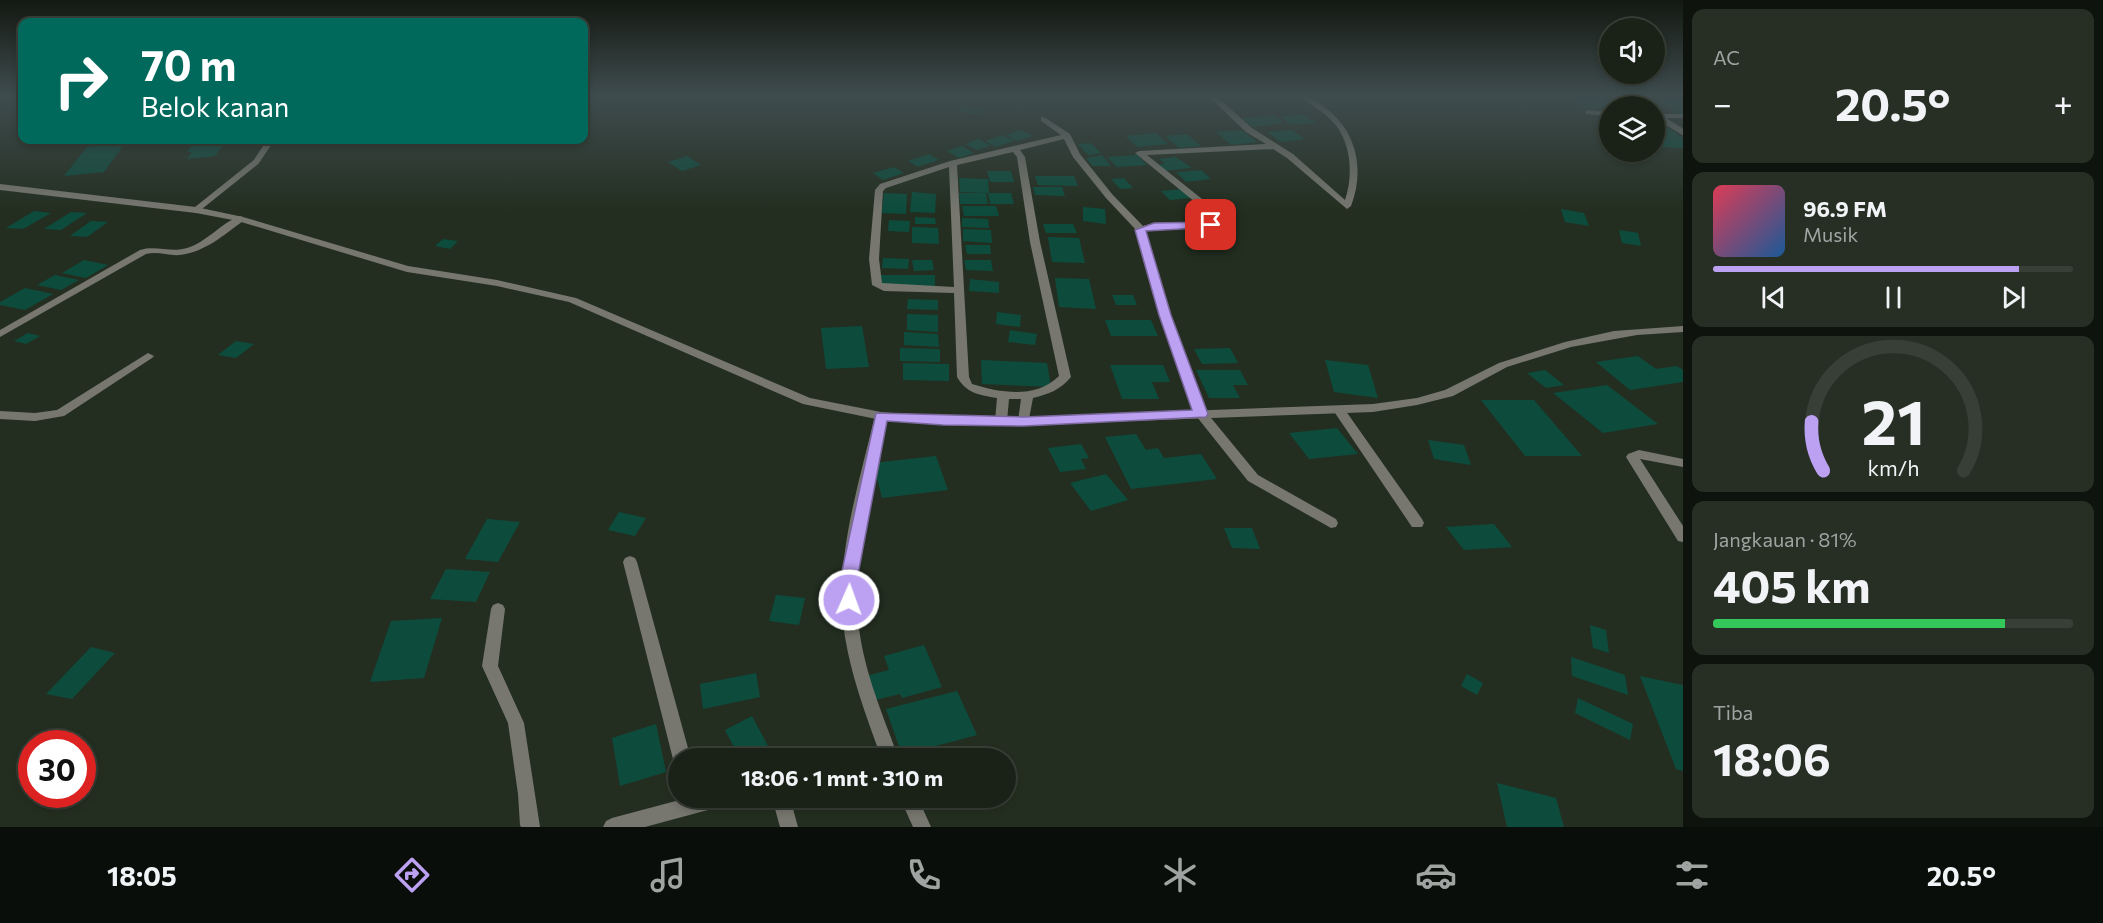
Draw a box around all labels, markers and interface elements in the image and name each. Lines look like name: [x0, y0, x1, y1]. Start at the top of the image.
map controls: [1599, 18, 1665, 162]
button: sound: [1599, 18, 1665, 84]
text: 70 m: [141, 38, 236, 90]
icon: right: [42, 42, 120, 120]
text: AC: [1713, 45, 1740, 69]
text: 20.5°: [1835, 75, 1950, 130]
text: −: [1713, 82, 1732, 123]
text: +: [2054, 82, 2073, 123]
text: Belok kanan: [141, 90, 289, 123]
button: layers: [1599, 96, 1665, 162]
text: 96.9 FM: [1803, 195, 1887, 222]
pin: [1185, 199, 1236, 250]
icon: arrive: [1194, 208, 1227, 241]
text: Musik: [1803, 222, 1858, 246]
icon: previous: [1757, 281, 1790, 314]
icon: pause: [1877, 281, 1910, 314]
icon: next: [1997, 281, 2030, 314]
text: 21: [1861, 382, 1925, 458]
text: km/h: [1867, 454, 1919, 480]
text: Jangkauan · 81%: [1713, 527, 1857, 551]
text: 405 km: [1713, 557, 1870, 612]
position arrow: [817, 568, 881, 632]
text: Tiba: [1713, 700, 1753, 724]
speed limit sign: 30: [18, 730, 96, 808]
text: 18:06: [1713, 730, 1831, 785]
text: 18:06 · 1 mnt · 310 m: [741, 764, 943, 791]
icon: directions: [391, 854, 433, 896]
icon: music: [647, 854, 689, 896]
icon: phone: [903, 854, 945, 896]
icon: climate: [1159, 854, 1201, 896]
icon: car: [1415, 854, 1457, 896]
icon: filters: [1671, 854, 1713, 896]
text: 18:05: [107, 859, 177, 892]
text: 20.5°: [1927, 859, 1996, 892]

